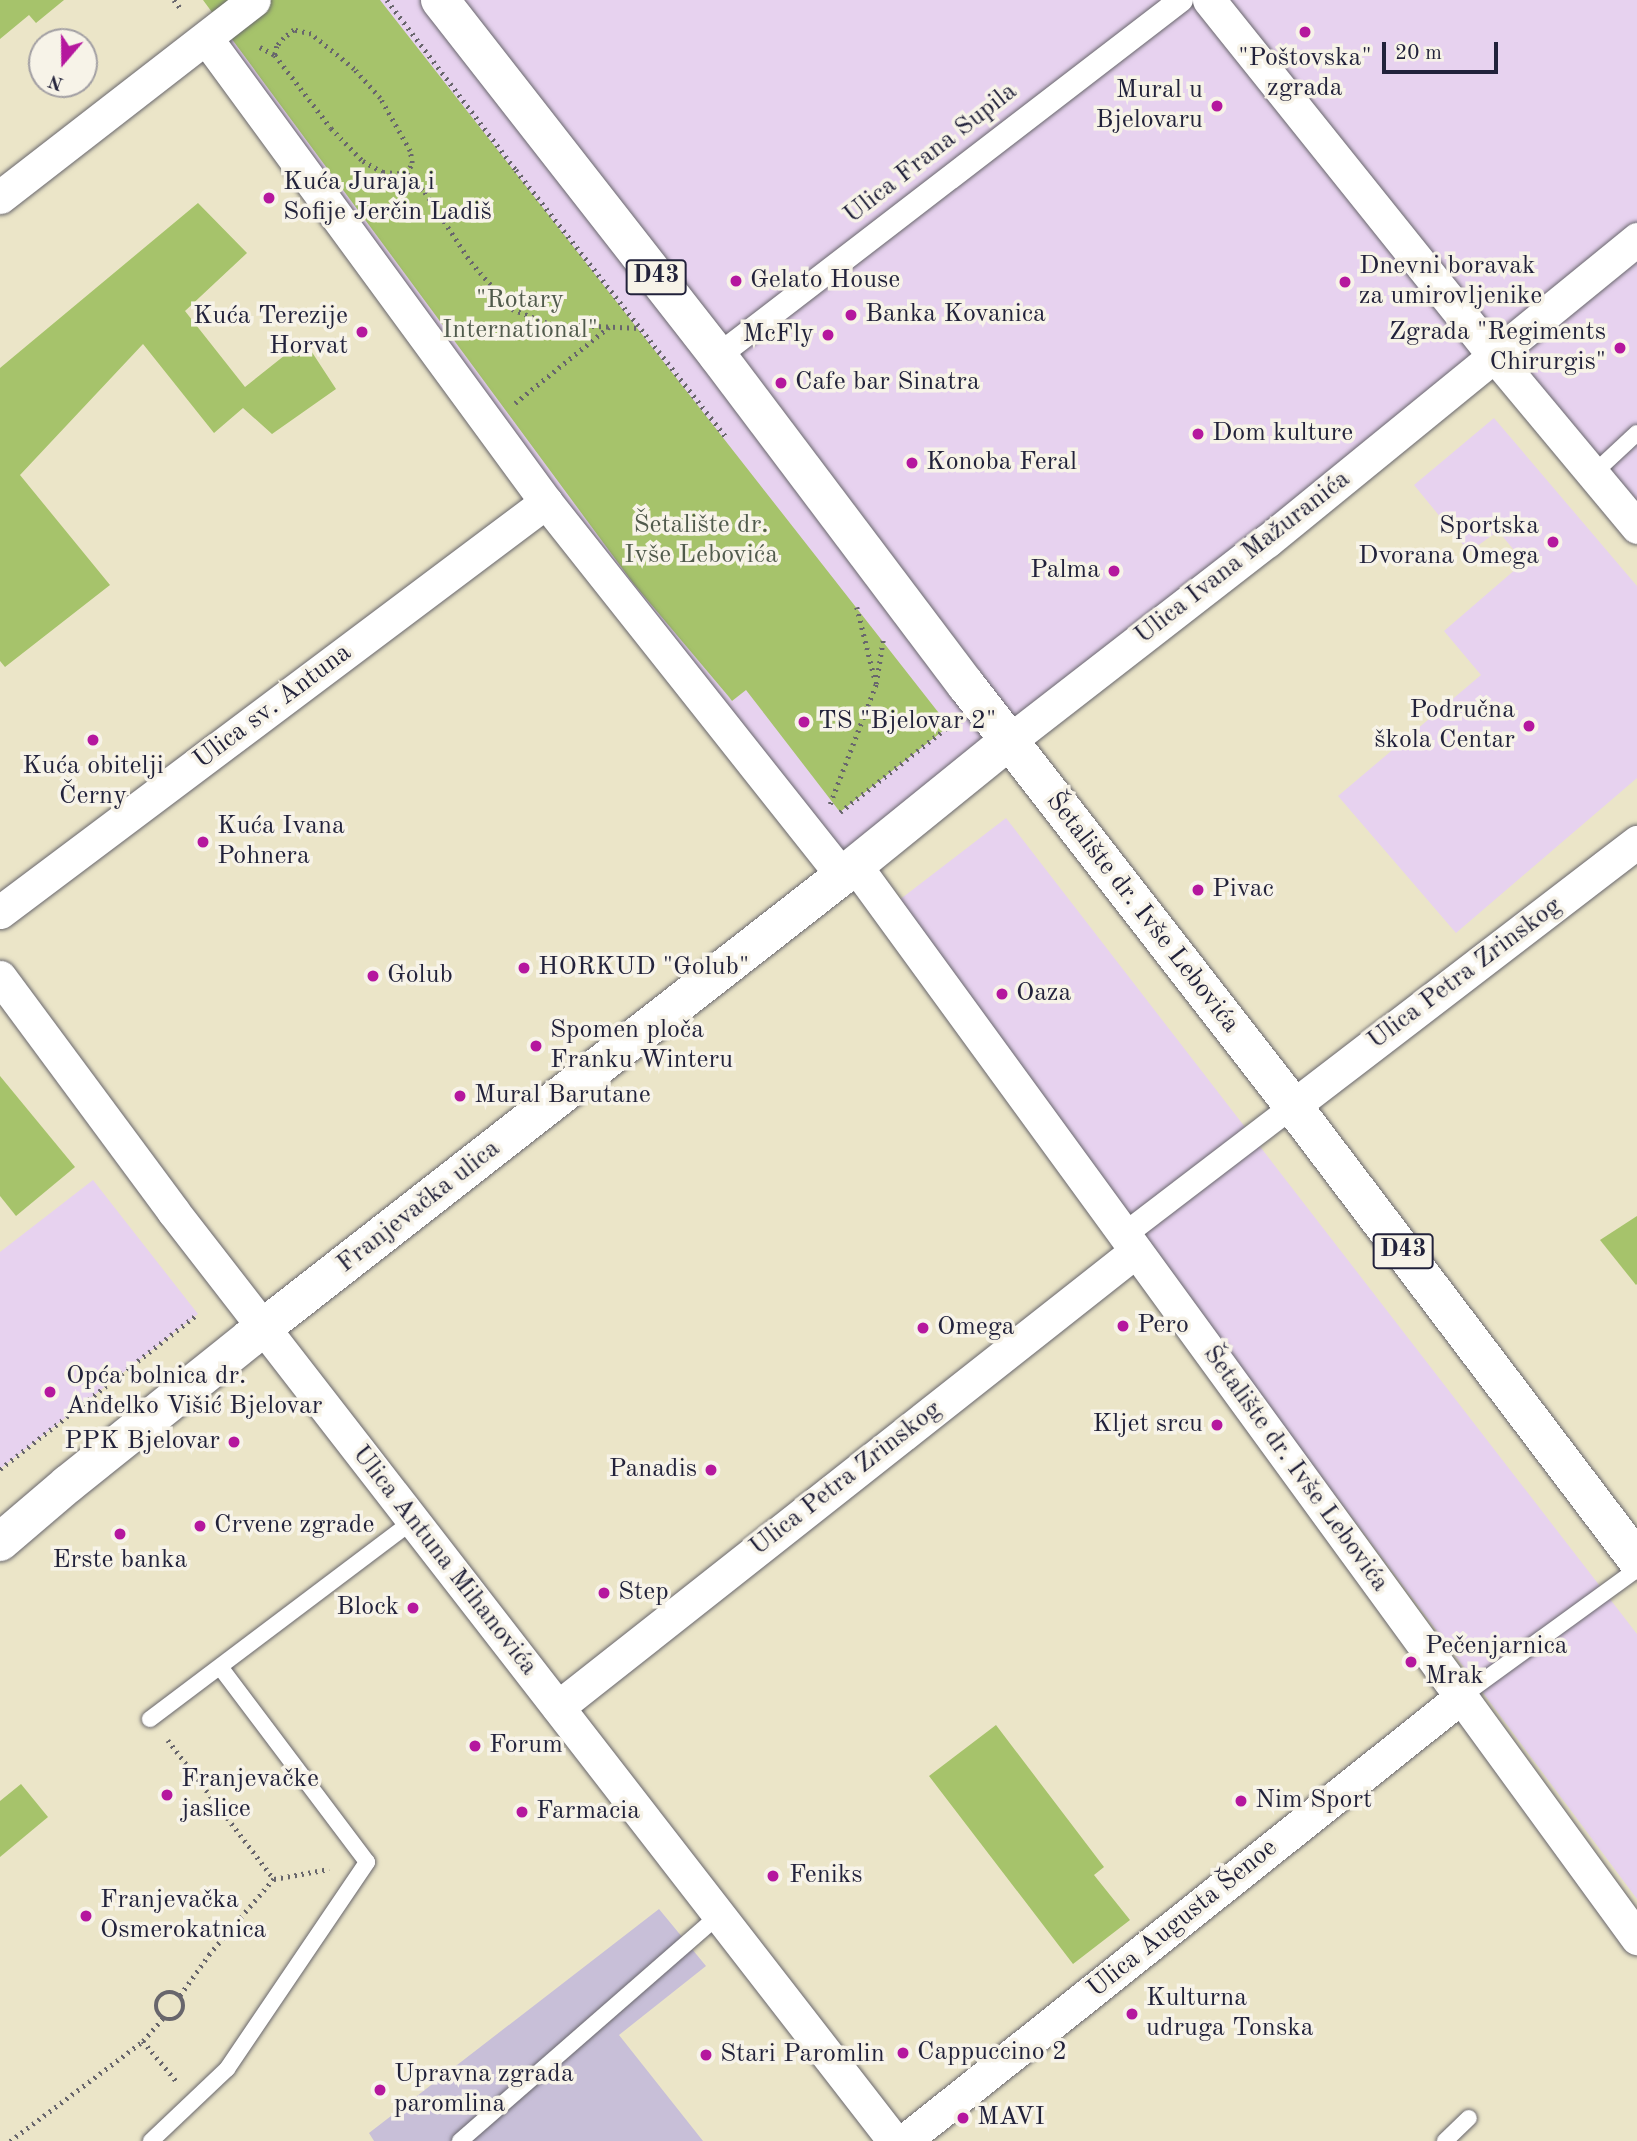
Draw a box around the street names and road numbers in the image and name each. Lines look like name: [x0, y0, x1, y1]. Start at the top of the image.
street label: Ulica Frana Supila: [838, 77, 1024, 231]
road number: D43: [624, 256, 688, 298]
street label: Ulica Ivana Mažuranića: [1129, 464, 1357, 652]
street label: Ulica sv. Antuna: [188, 638, 358, 776]
street label: Šetalište dr. Ivše Lebovića: [1038, 787, 1246, 1039]
street label: Ulica Petra Zrinskog: [1362, 891, 1568, 1057]
street label: Franjevačka ulica: [331, 1134, 507, 1280]
road number: D43: [1372, 1231, 1434, 1272]
street label: Šetalište dr. Ivše Lebovića: [1195, 1340, 1395, 1598]
street label: Ulica Petra Zrinskog: [744, 1395, 948, 1563]
street label: Ulica Antuna Mihanovića: [344, 1440, 544, 1682]
street label: Ulica Augusta Šenoe: [1082, 1833, 1284, 2005]

